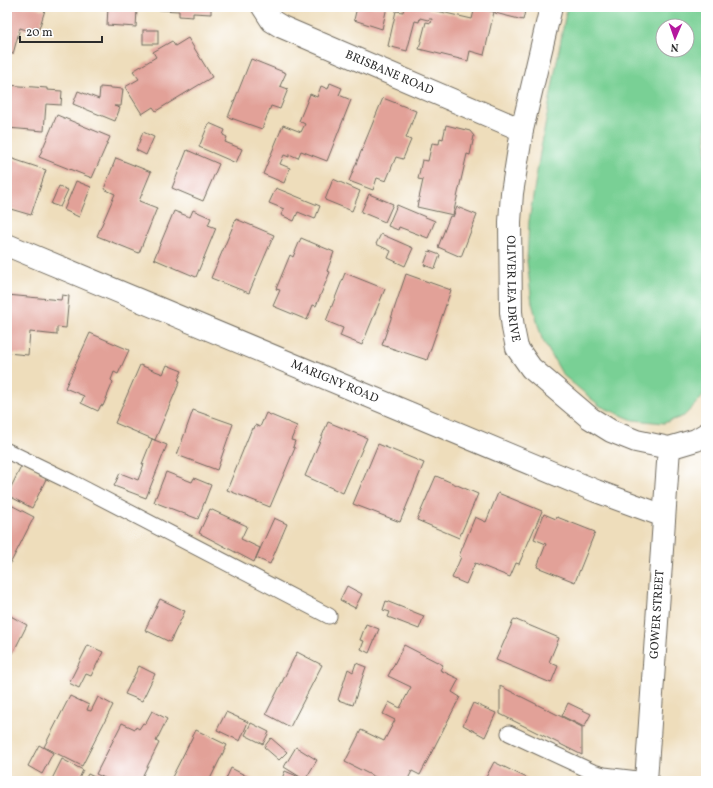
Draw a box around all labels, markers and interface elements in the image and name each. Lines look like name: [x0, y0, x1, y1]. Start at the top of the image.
scale bar: [20, 18, 102, 44]
north arrow: [655, 18, 695, 58]
text: 20 m: [26, 25, 53, 41]
text: N: [670, 39, 679, 54]
street label: BRISBANE ROAD: [343, 47, 436, 99]
street label: OLIVER LEA DRIVE: [502, 235, 524, 344]
street label: MARIGNY ROAD: [288, 356, 381, 407]
street label: GOWER STREET: [646, 569, 669, 660]

